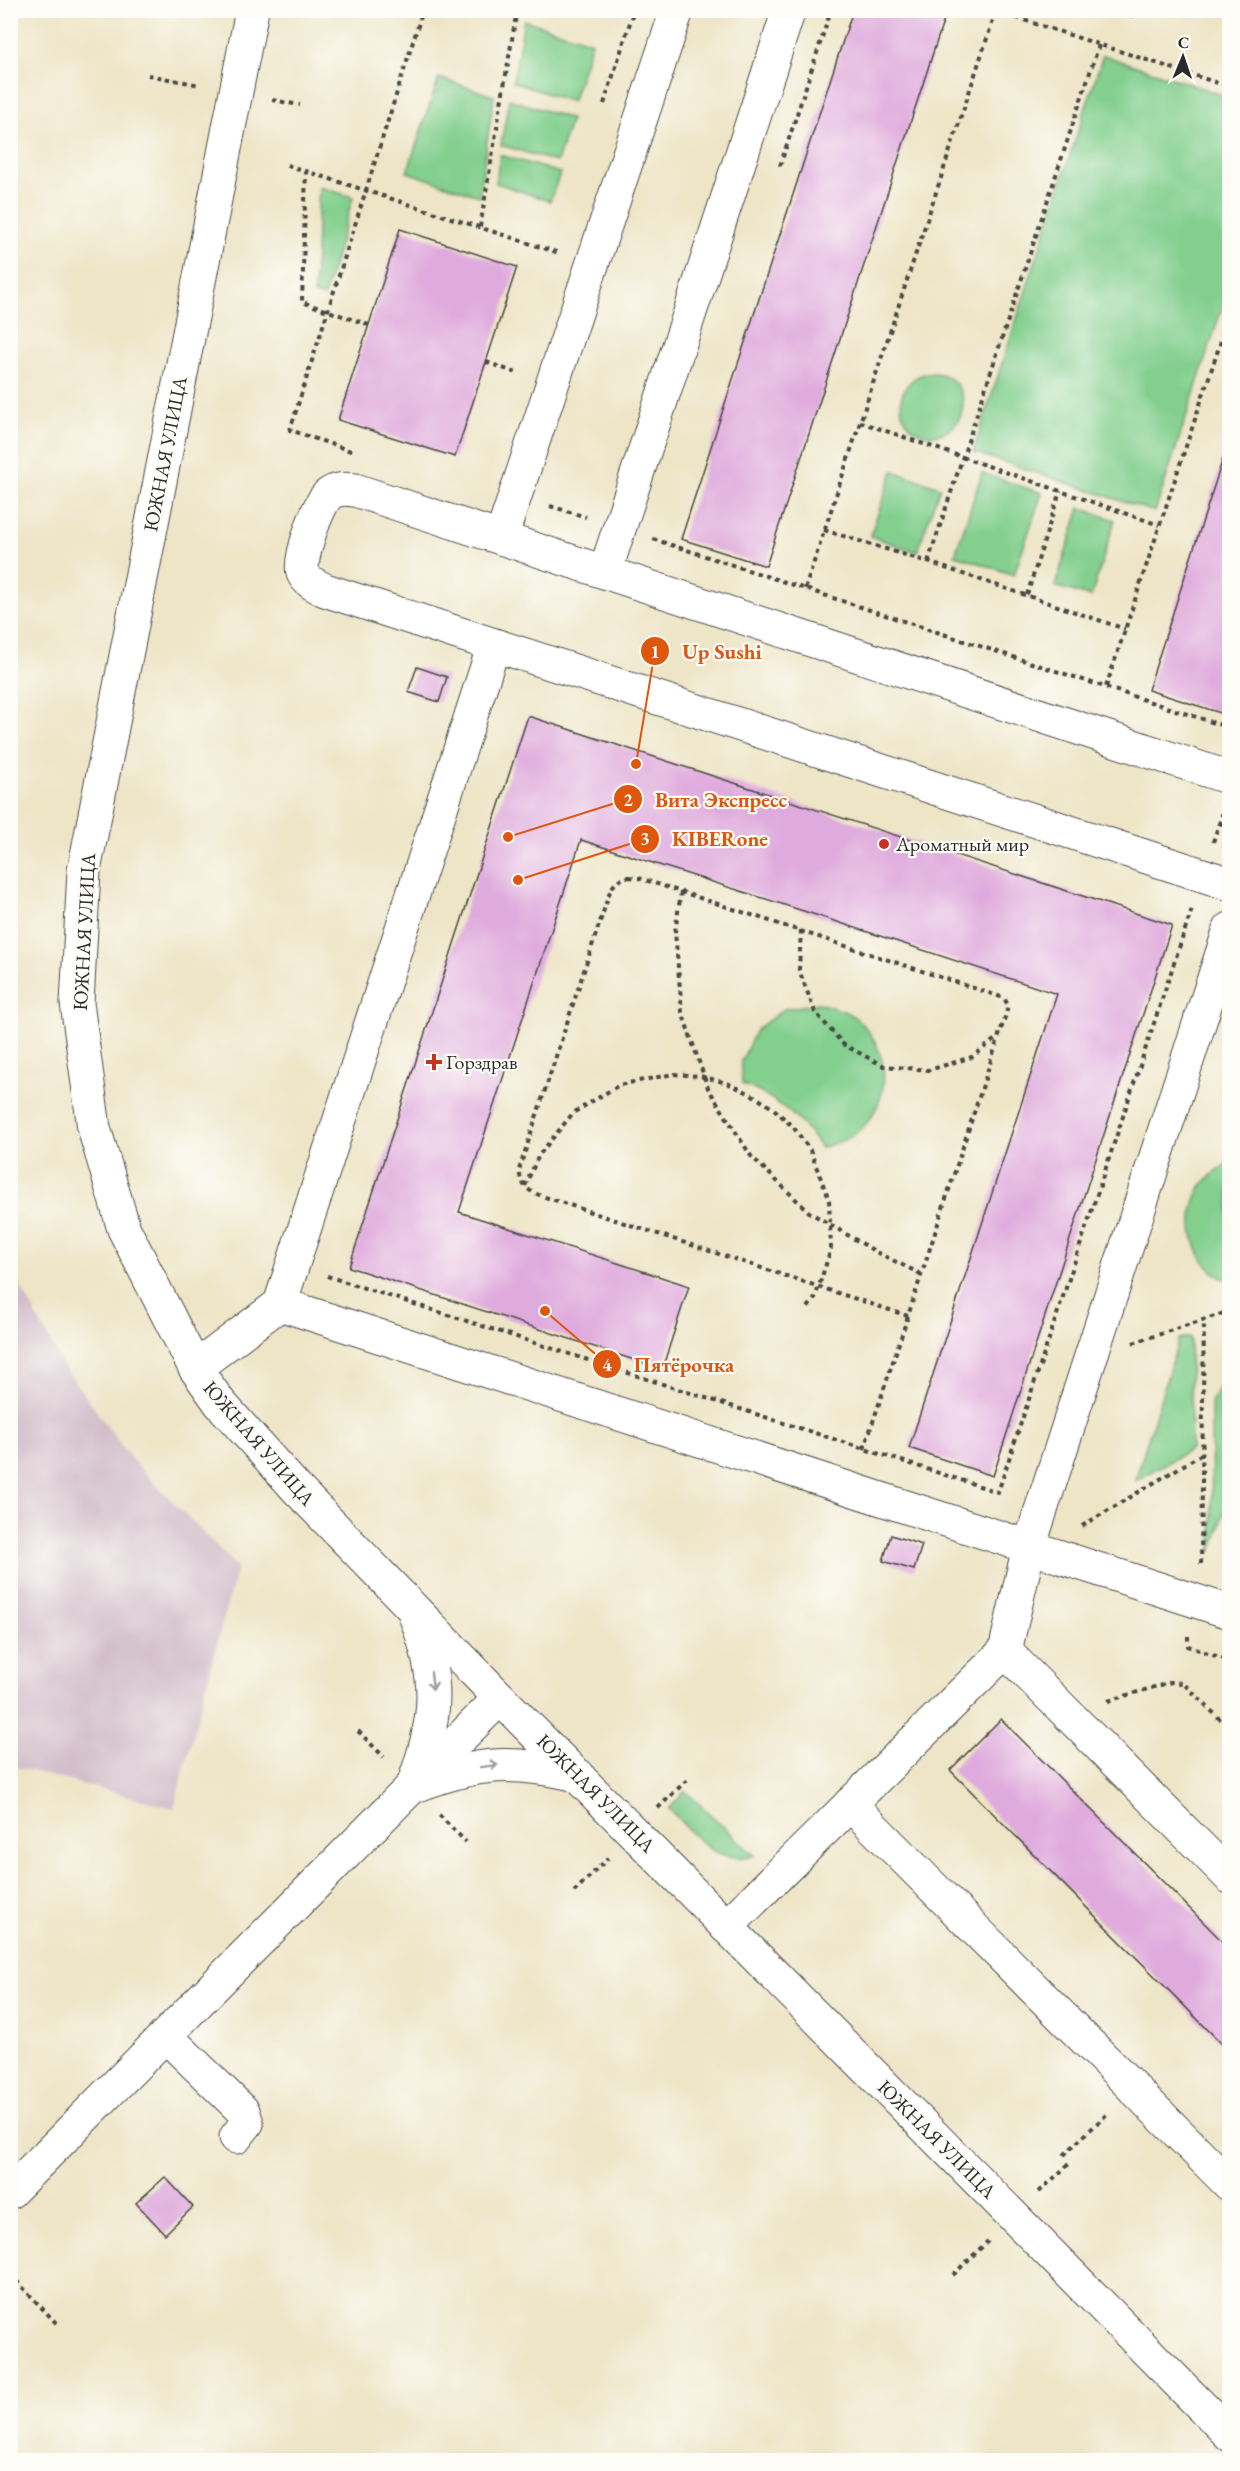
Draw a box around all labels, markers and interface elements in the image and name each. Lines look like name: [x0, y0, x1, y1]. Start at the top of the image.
north arrow: [1153, 27, 1213, 87]
text: С: [1177, 32, 1190, 53]
street label: ЮЖНАЯ УЛИЦА: [137, 374, 193, 534]
callout: Up Sushi: [640, 632, 773, 671]
text: Up Sushi: [682, 638, 762, 665]
text: 1: [650, 640, 660, 663]
callout: Вита Экспресс: [613, 780, 799, 819]
text: Вита Экспресс: [655, 786, 787, 813]
text: 2: [623, 788, 633, 811]
callout: KIBERone: [630, 819, 780, 858]
text: KIBERone: [672, 825, 768, 852]
text: 3: [640, 827, 650, 850]
place label: Ароматный мир: [895, 831, 1029, 857]
marker: Ароматный мир: [877, 837, 891, 851]
street label: ЮЖНАЯ УЛИЦА: [67, 852, 101, 1012]
place label: Горздрав: [446, 1049, 517, 1075]
marker: Горздрав: [427, 1055, 441, 1069]
callout: Пятёрочка: [592, 1345, 746, 1384]
text: Пятёрочка: [634, 1351, 735, 1378]
text: 4: [602, 1353, 612, 1376]
street label: ЮЖНАЯ УЛИЦА: [197, 1375, 321, 1511]
one-way arrow: [427, 1671, 438, 1690]
street label: ЮЖНАЯ УЛИЦА: [531, 1728, 661, 1858]
one-way arrow: [478, 1760, 498, 1771]
street label: ЮЖНАЯ УЛИЦА: [872, 2074, 1002, 2204]

